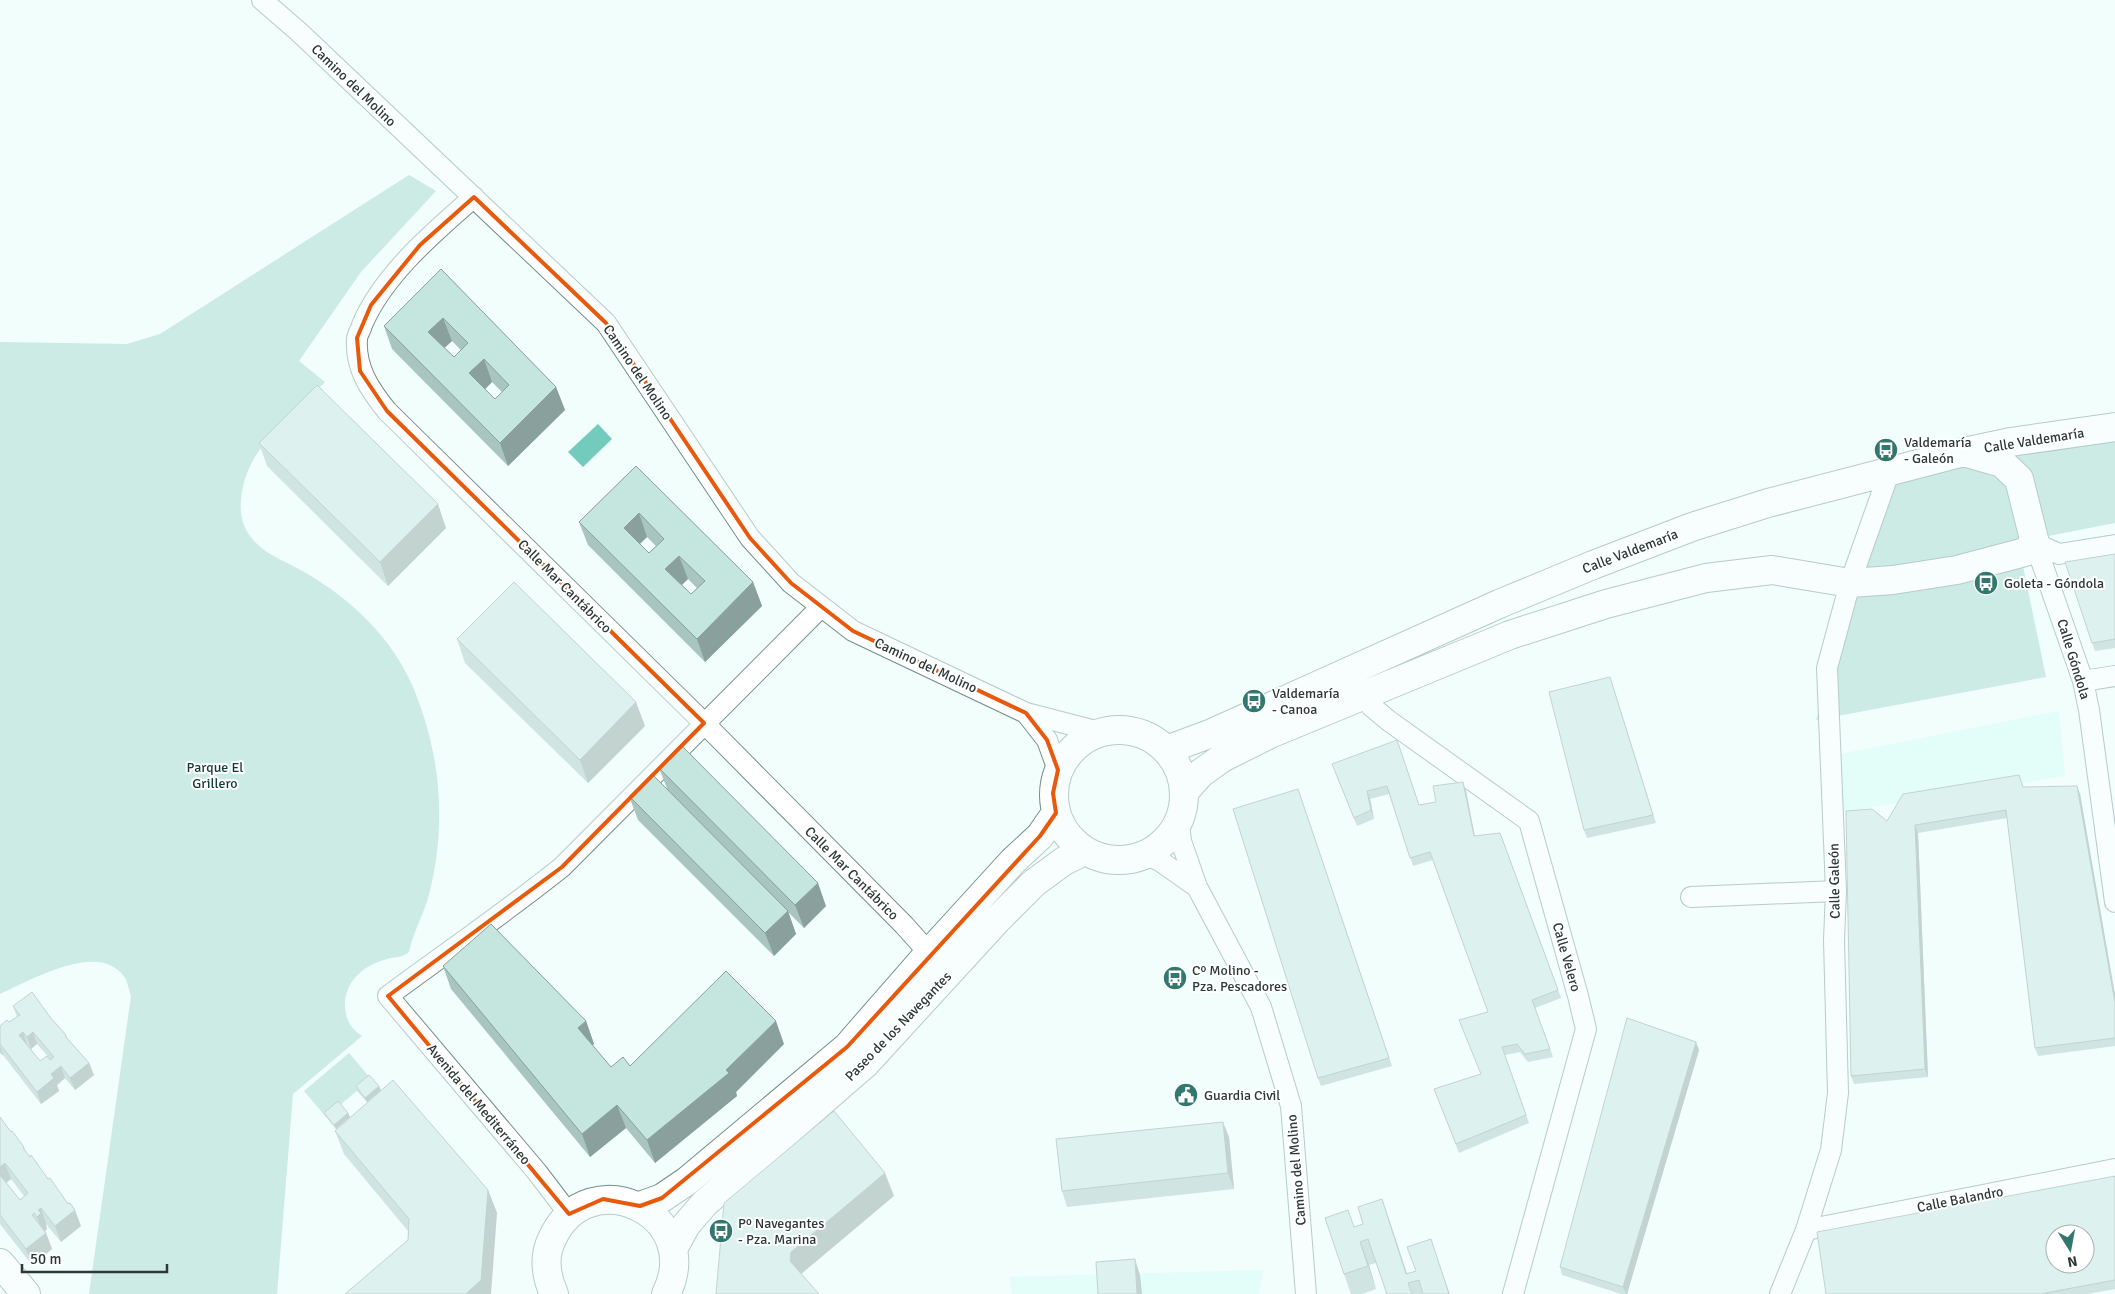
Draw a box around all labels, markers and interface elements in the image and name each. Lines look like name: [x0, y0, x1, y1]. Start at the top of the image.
street label: Camino del Molino: [308, 41, 400, 130]
street label: Camino del Molino: [599, 321, 676, 423]
street label: Calle Valdemaría: [1983, 424, 2085, 457]
place label: Valdemaría - Galeón: [1904, 434, 1972, 467]
bus stop icon: Valdemaría - Galeón: [1873, 437, 1899, 463]
street label: Calle Valdemaría: [1580, 525, 1680, 578]
street label: Calle Mar Cantábrico: [514, 536, 615, 637]
bus stop icon: Goleta - Góndola: [1973, 570, 1999, 596]
place label: Goleta - Góndola: [2004, 575, 2104, 592]
street label: Calle Góndola: [2053, 617, 2094, 701]
street label: Camino del Molino: [872, 634, 980, 697]
place label: Valdemaría - Canoa: [1272, 685, 1340, 718]
bus stop icon: Valdemaría - Canoa: [1241, 688, 1267, 714]
park label: Parque El Grillero: [187, 759, 243, 792]
street label: Calle Mar Cantábrico: [801, 823, 902, 924]
street label: Calle Galeón: [1825, 843, 1844, 919]
street label: Calle Velero: [1549, 921, 1584, 994]
place label: Cº Molino - Pza. Pescadores: [1192, 962, 1287, 995]
bus stop icon: Cº Molino - Pza. Pescadores: [1162, 965, 1188, 991]
street label: Paseo de los Navegantes: [842, 968, 955, 1085]
street label: Avenida del Mediterráneo: [423, 1040, 534, 1168]
public building icon: Guardia Civil: [1173, 1082, 1199, 1108]
place label: Guardia Civil: [1204, 1087, 1280, 1104]
street label: Camino del Molino: [1283, 1114, 1310, 1226]
street label: Calle Balandro: [1916, 1183, 2005, 1216]
place label: Pº Navegantes - Pza. Marina: [738, 1215, 824, 1248]
bus stop icon: Pº Navegantes - Pza. Marina: [708, 1218, 734, 1244]
north arrow: [2045, 1224, 2095, 1274]
scale bar: [22, 1242, 168, 1274]
text: 50 m: [30, 1250, 61, 1268]
text: N: [2066, 1252, 2079, 1271]

